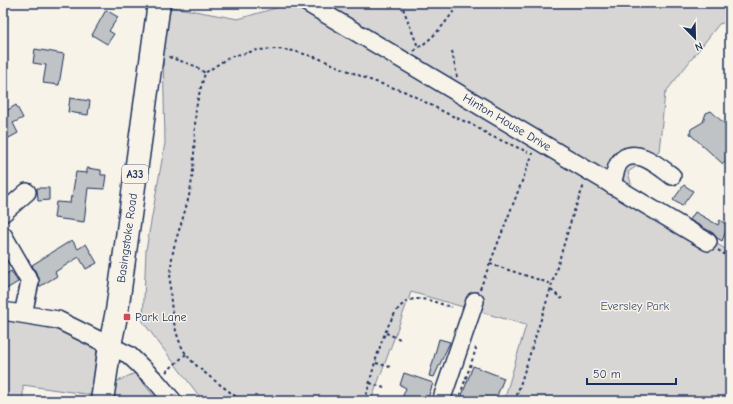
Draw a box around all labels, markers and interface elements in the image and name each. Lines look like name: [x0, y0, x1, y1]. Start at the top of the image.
north arrow: [675, 18, 715, 58]
text: N: [693, 39, 705, 54]
street label: Hinton House Drive: [461, 91, 554, 154]
road number: A33: [122, 165, 148, 183]
street label: Basingstoke Road: [114, 192, 140, 284]
park label: Eversley Park: [601, 299, 670, 313]
place label: Park Lane: [135, 310, 187, 324]
marker: Park Lane: [122, 312, 132, 322]
scale bar: [587, 360, 676, 386]
text: 50 m: [593, 367, 621, 381]

